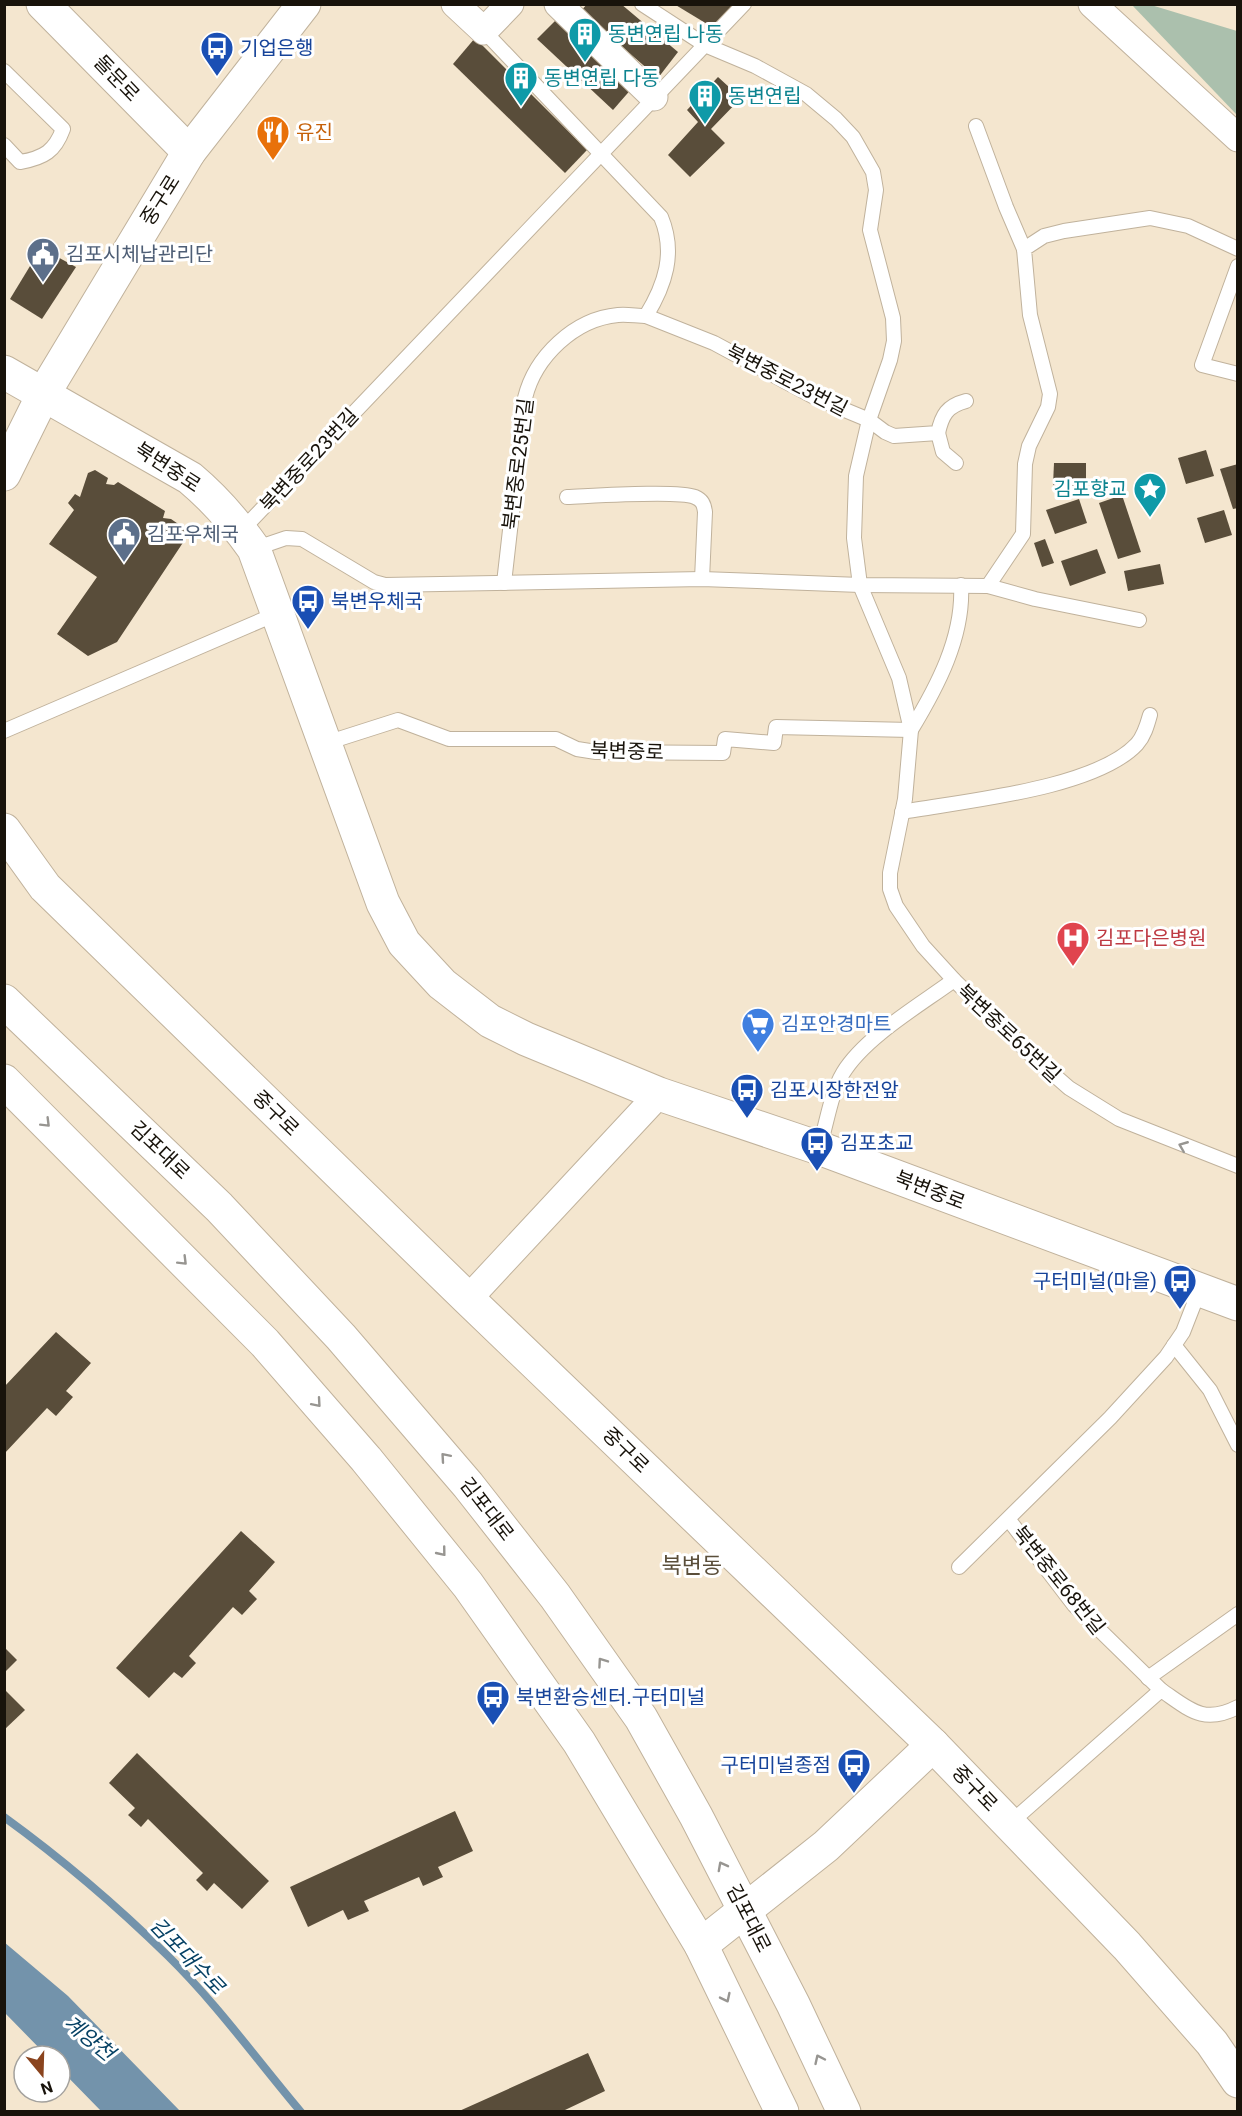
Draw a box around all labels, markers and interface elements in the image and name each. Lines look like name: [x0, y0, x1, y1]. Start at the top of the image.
building icon: 동변연립 나동: [567, 16, 603, 63]
place label: 동변연립 나동: [608, 22, 723, 46]
bus stop icon: 기업은행: [199, 30, 235, 77]
place label: 기업은행: [240, 36, 314, 60]
street label: 돌문로: [89, 50, 145, 106]
building icon: 동변연립 다동: [503, 60, 539, 107]
place label: 동변연립 다동: [544, 66, 659, 90]
building icon: 동변연립: [687, 78, 723, 125]
place label: 동변연립: [728, 84, 802, 108]
restaurant icon: 유진: [255, 114, 291, 161]
place label: 유진: [296, 120, 333, 144]
street label: 중구로: [135, 170, 185, 230]
public building icon: 김포시체납관리단: [25, 236, 61, 283]
place label: 김포시체납관리단: [66, 242, 213, 266]
street label: 북변중로23번길: [722, 339, 852, 421]
street label: 북변중로25번길: [498, 397, 538, 531]
street label: 북변중로23번길: [255, 403, 363, 517]
street label: 북변중로: [131, 437, 205, 497]
place icon: 김포향교: [1132, 471, 1168, 518]
place label: 김포향교: [1053, 477, 1127, 501]
public building icon: 김포우체국: [106, 516, 142, 563]
place label: 김포우체국: [147, 522, 239, 546]
bus stop icon: 북변우체국: [290, 583, 326, 630]
place label: 북변우체국: [331, 589, 423, 613]
street label: 북변중로: [590, 738, 664, 764]
hospital icon: 김포다은병원: [1055, 920, 1091, 967]
place label: 김포다은병원: [1096, 926, 1206, 950]
street label: 북변중로65번길: [952, 979, 1066, 1087]
supermarket icon: 김포안경마트: [740, 1006, 776, 1053]
place label: 김포안경마트: [781, 1012, 891, 1036]
bus stop icon: 김포시장한전앞: [729, 1072, 765, 1119]
place label: 김포시장한전앞: [770, 1078, 899, 1102]
street label: 중구로: [248, 1085, 304, 1141]
one-way arrow: [38, 1115, 49, 1126]
street label: 김포대로: [125, 1116, 195, 1184]
bus stop icon: 김포초교: [799, 1125, 835, 1172]
place label: 김포초교: [840, 1131, 914, 1155]
one-way arrow: [1178, 1141, 1189, 1153]
street label: 북변중로: [891, 1166, 969, 1214]
one-way arrow: [177, 1254, 187, 1265]
bus stop icon: 구터미널(마을): [1162, 1263, 1198, 1310]
place label: 구터미널(마을): [1033, 1269, 1157, 1293]
one-way arrow: [310, 1396, 321, 1407]
street label: 중구로: [598, 1422, 654, 1478]
one-way arrow: [441, 1453, 452, 1464]
street label: 김포대로: [455, 1473, 519, 1545]
street label: 북변중로68번길: [1008, 1521, 1110, 1639]
one-way arrow: [435, 1546, 446, 1557]
district label: 북변동: [662, 1553, 722, 1578]
one-way arrow: [598, 1658, 609, 1669]
bus stop icon: 북변환승센터.구터미널: [475, 1679, 511, 1726]
place label: 북변환승센터.구터미널: [516, 1685, 705, 1709]
bus stop icon: 구터미널종점: [836, 1747, 872, 1794]
place label: 구터미널종점: [721, 1753, 831, 1777]
street label: 중구로: [947, 1760, 1003, 1816]
one-way arrow: [718, 1861, 729, 1872]
street label: 김포대로: [722, 1880, 776, 1956]
water label: 김포대수로: [145, 1913, 230, 2000]
one-way arrow: [719, 1991, 730, 2002]
water label: 계양천: [59, 2010, 121, 2067]
north arrow: [12, 2044, 72, 2104]
one-way arrow: [815, 2054, 826, 2065]
text: N: [38, 2077, 55, 2099]

